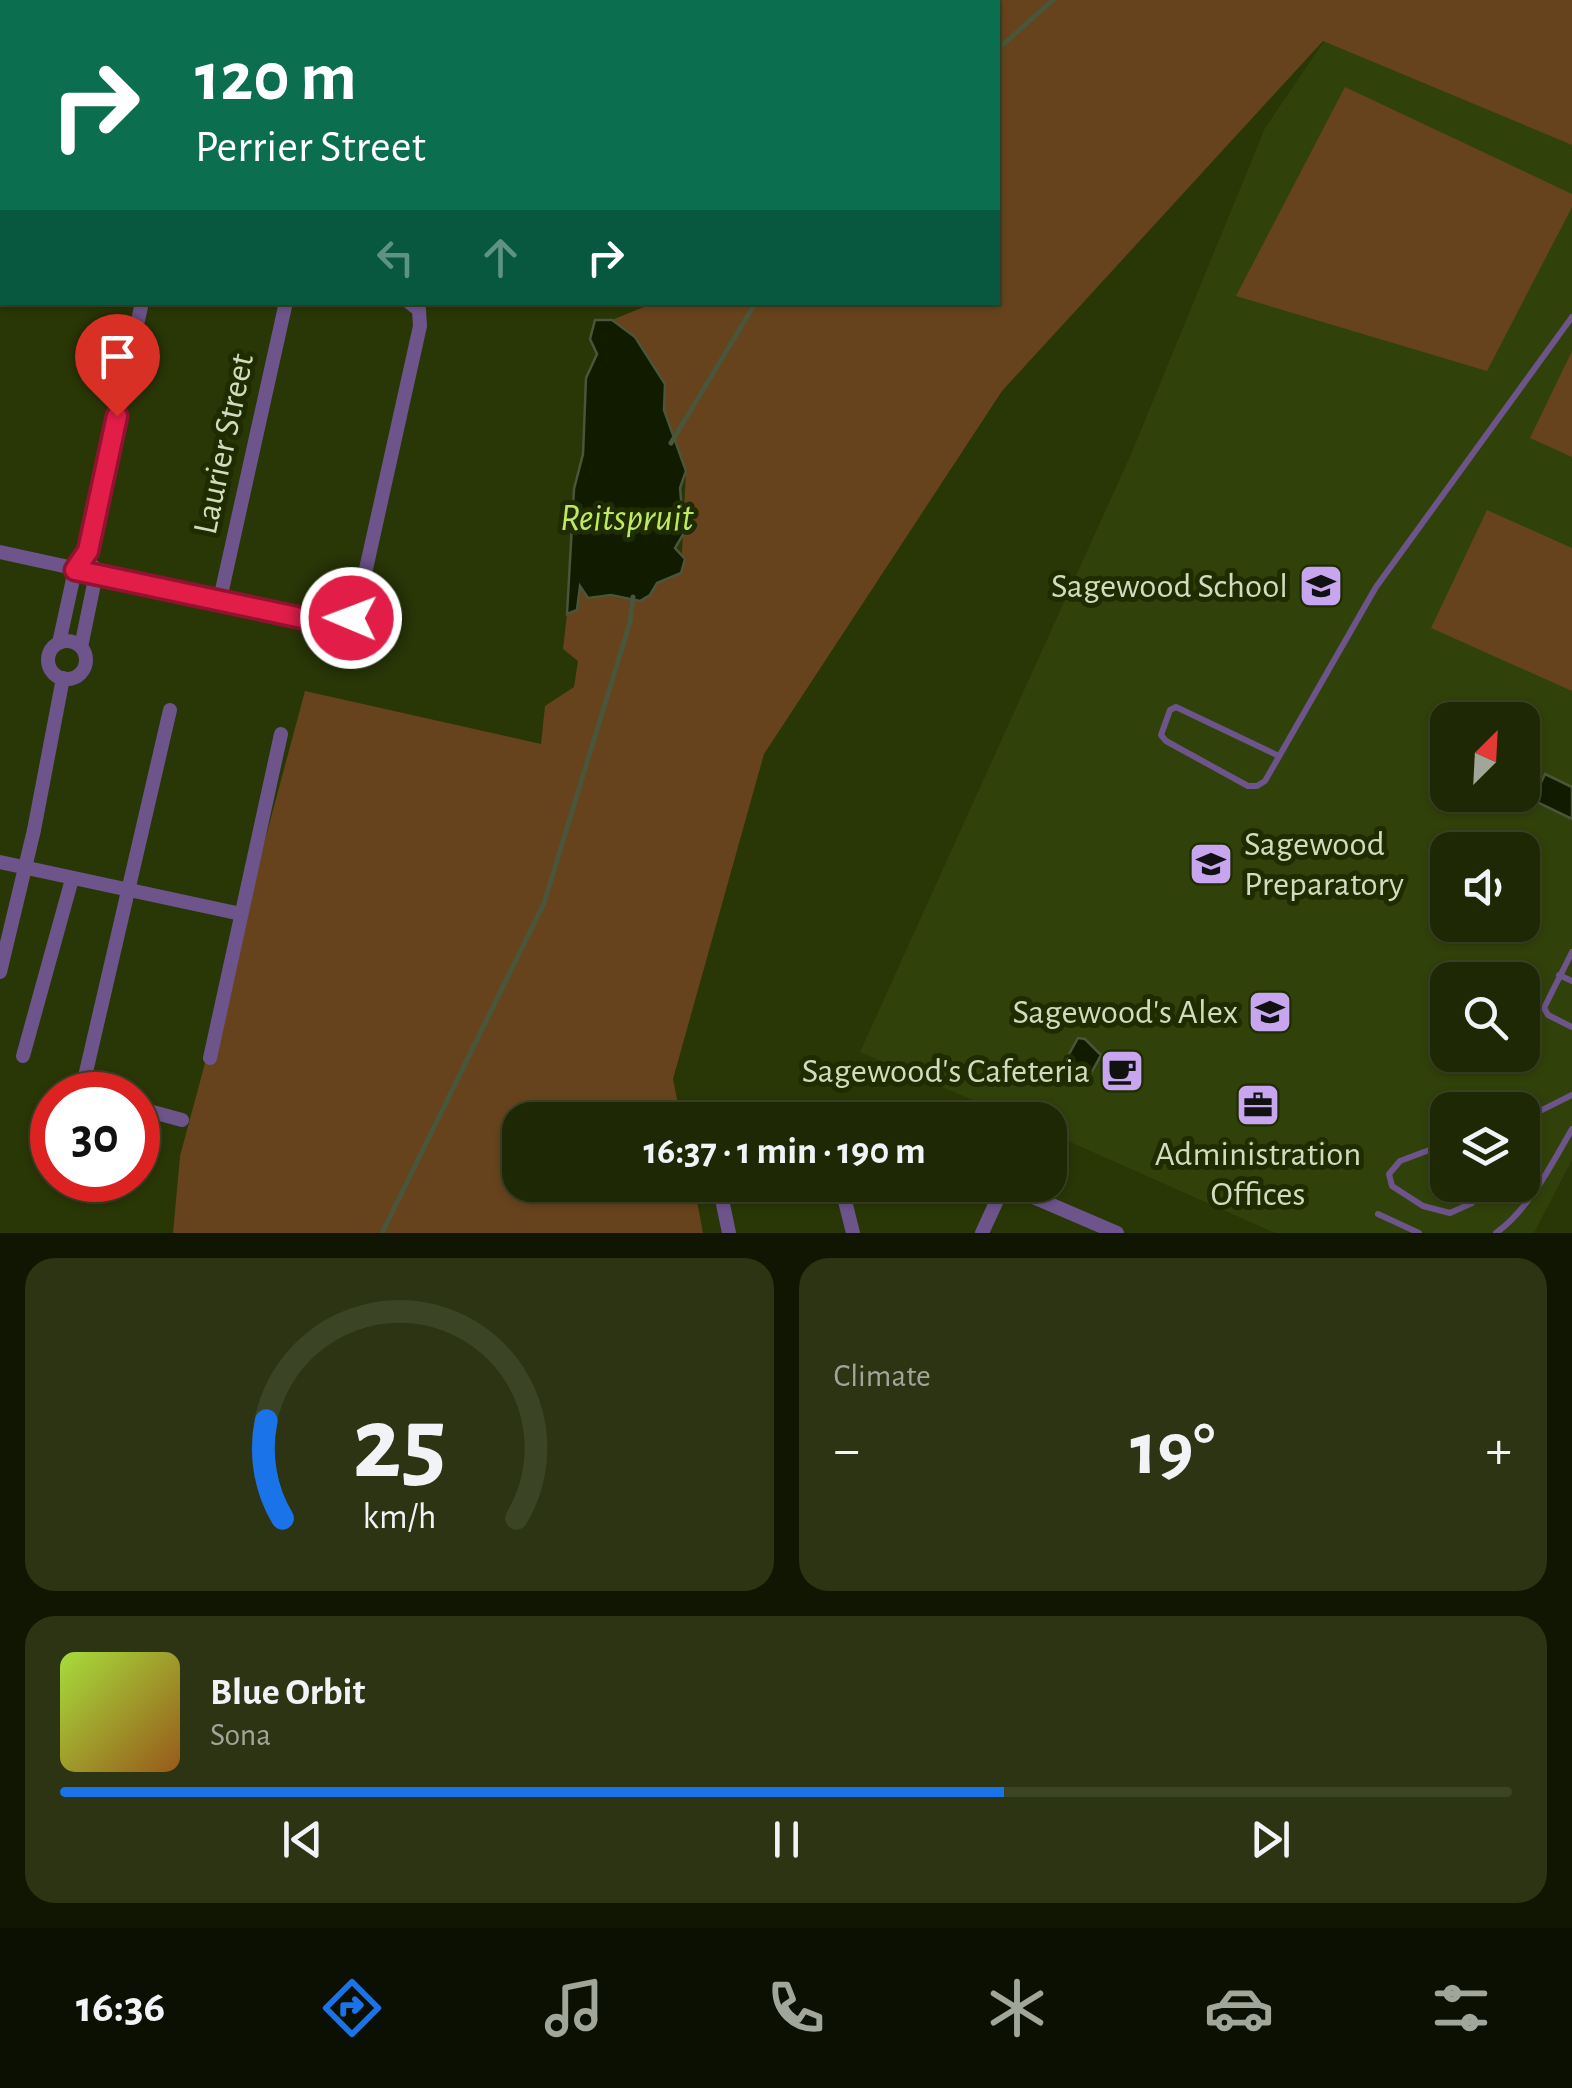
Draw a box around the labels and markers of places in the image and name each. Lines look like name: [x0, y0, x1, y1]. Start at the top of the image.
pin: [75, 314, 160, 417]
school or university icon: Sagewood School: [1298, 563, 1344, 609]
place label: Sagewood School: [1051, 569, 1288, 604]
place label: Sagewood Preparatory: [1244, 827, 1404, 902]
school or university icon: Sagewood Preparatory: [1188, 841, 1234, 887]
school or university icon: Sagewood's Alex: [1247, 989, 1293, 1035]
place label: Sagewood's Alex: [1012, 995, 1238, 1030]
cafe icon: Sagewood's Cafeteria: [1099, 1048, 1145, 1094]
place label: Sagewood's Cafeteria: [802, 1054, 1090, 1089]
office icon: Administration Offices: [1235, 1082, 1281, 1128]
place label: Administration Offices: [1155, 1137, 1361, 1212]

